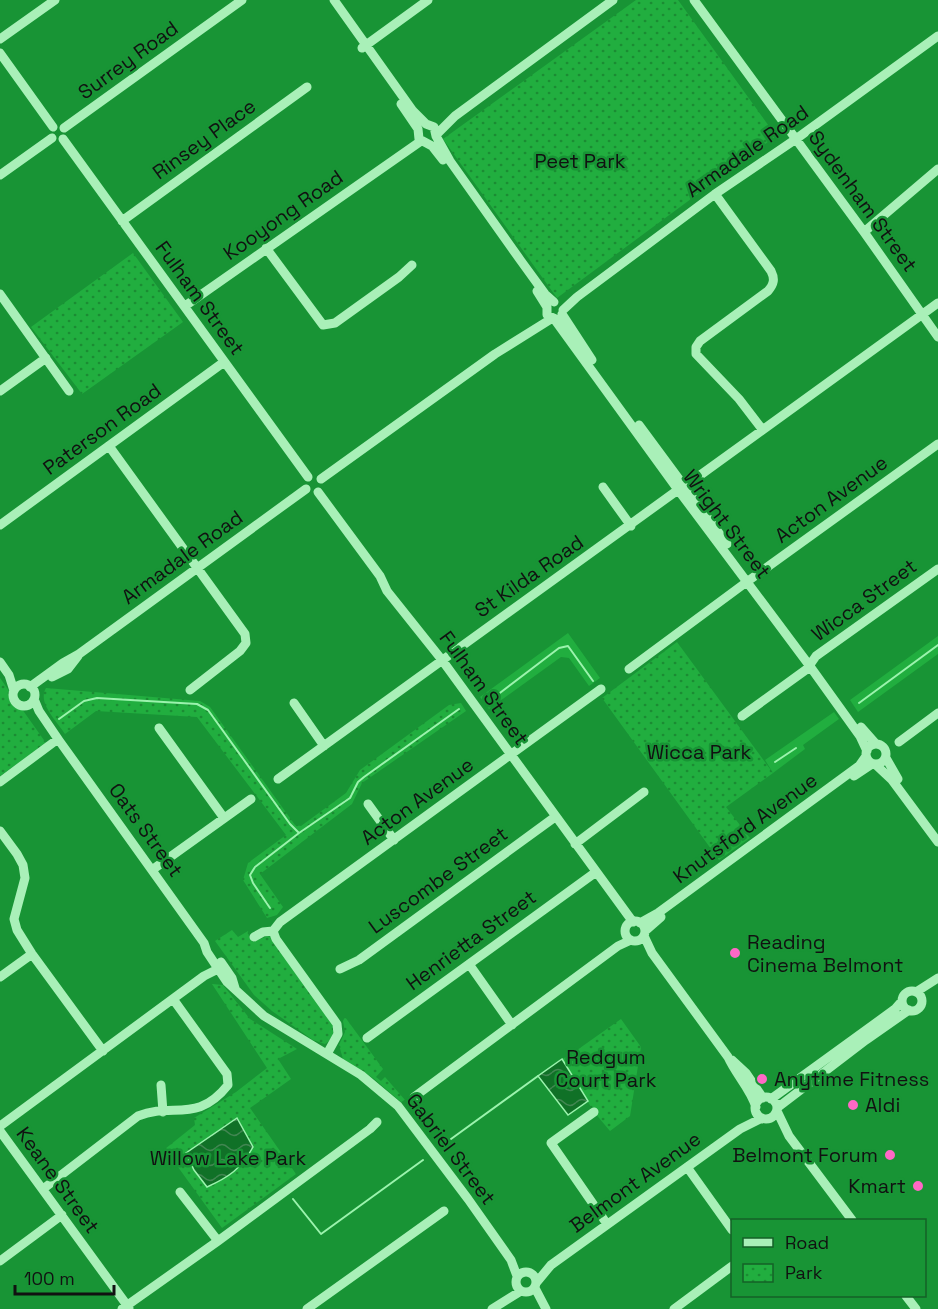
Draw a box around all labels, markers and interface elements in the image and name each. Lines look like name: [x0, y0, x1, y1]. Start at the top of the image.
street label: Surrey Road: [73, 15, 183, 105]
street label: Rinsey Place: [147, 93, 261, 185]
street label: Armadale Road: [681, 99, 813, 203]
street label: Sydenham Street: [803, 125, 923, 277]
park label: Peet Park: [535, 148, 626, 174]
street label: Kooyong Road: [218, 164, 348, 266]
street label: Fulham Street: [150, 236, 250, 360]
street label: Paterson Road: [38, 377, 166, 481]
street label: Acton Avenue: [770, 449, 892, 549]
street label: Wright Street: [677, 464, 777, 584]
street label: Armadale Road: [116, 504, 248, 610]
street label: St Kilda Road: [469, 529, 589, 623]
street label: Wicca Street: [806, 553, 922, 647]
street label: Fulham Street: [434, 626, 534, 750]
park label: Wicca Park: [647, 739, 752, 765]
street label: Acton Avenue: [356, 751, 478, 851]
street label: Knutsford Avenue: [668, 767, 822, 889]
street label: Oats Street: [103, 778, 189, 882]
street label: Luscombe Street: [363, 821, 513, 939]
street label: Henrietta Street: [401, 884, 541, 996]
place label: Reading Cinema Belmont: [747, 929, 903, 978]
marker: Reading Cinema Belmont: [728, 946, 742, 960]
park label: Redgum Court Park: [556, 1044, 657, 1093]
place label: Anytime Fitness: [774, 1066, 929, 1092]
marker: Anytime Fitness: [755, 1072, 769, 1086]
street label: Gabriel Street: [401, 1088, 501, 1210]
place label: Aldi: [865, 1092, 900, 1118]
marker: Aldi: [846, 1098, 860, 1112]
street label: Keane Street: [11, 1122, 105, 1238]
street label: Belmont Avenue: [564, 1126, 706, 1238]
place label: Belmont Forum: [732, 1142, 878, 1168]
park label: Willow Lake Park: [150, 1145, 307, 1171]
marker: Belmont Forum: [883, 1148, 897, 1162]
place label: Kmart: [848, 1173, 906, 1199]
marker: Kmart: [911, 1179, 925, 1193]
legend: [731, 1219, 926, 1297]
text: Road: [785, 1231, 829, 1254]
scale bar: [15, 1258, 114, 1296]
text: Park: [785, 1261, 823, 1284]
text: 100 m: [24, 1267, 75, 1290]

